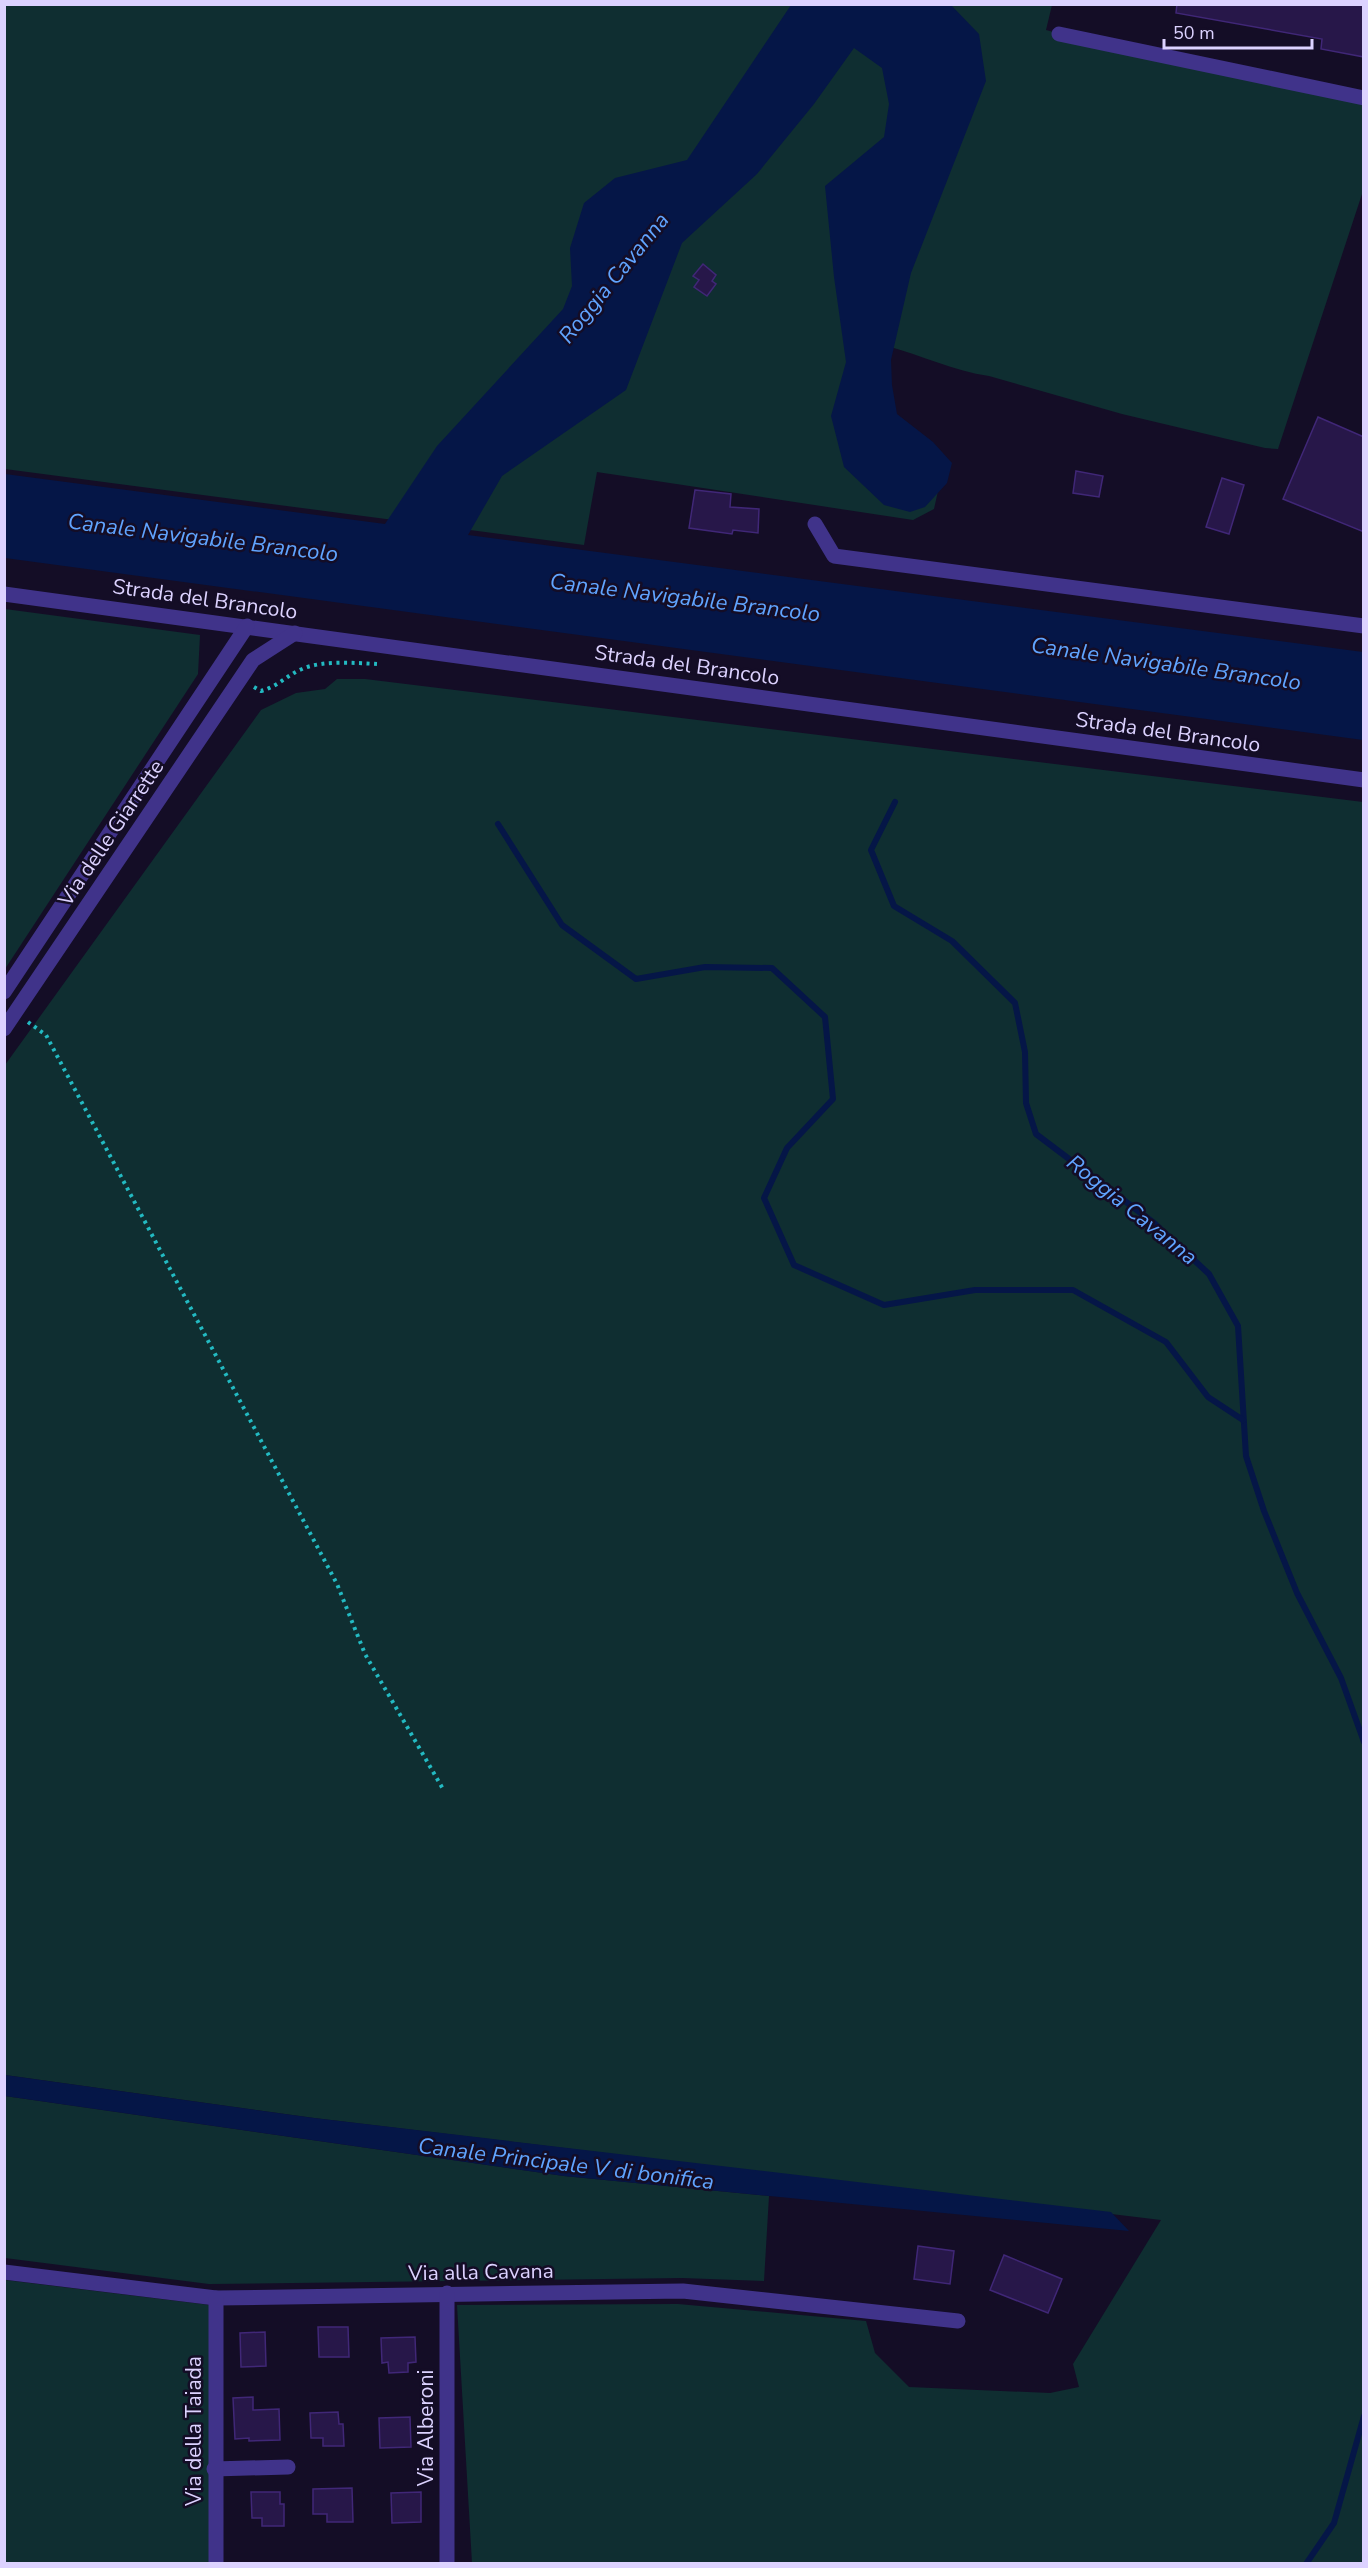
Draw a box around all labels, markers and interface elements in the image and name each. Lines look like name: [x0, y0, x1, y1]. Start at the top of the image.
scale bar: [1164, 12, 1312, 50]
text: 50 m: [1173, 21, 1215, 45]
water label: Roggia Cavanna: [552, 206, 676, 350]
water label: Canale Navigabile Brancolo: [66, 507, 340, 569]
water label: Canale Navigabile Brancolo: [548, 567, 822, 629]
street label: Strada del Brancolo: [111, 572, 299, 626]
water label: Canale Navigabile Brancolo: [1029, 630, 1303, 698]
street label: Strada del Brancolo: [593, 638, 781, 692]
street label: Strada del Brancolo: [1074, 705, 1262, 759]
street label: Via delle Giarrette: [51, 754, 170, 913]
water label: Roggia Cavanna: [1060, 1148, 1204, 1272]
water label: Canale Principale V di bonifica: [416, 2131, 716, 2197]
street label: Via alla Cavana: [407, 2257, 554, 2287]
street label: Via della Taiada: [180, 2356, 208, 2507]
street label: Via Alberoni: [412, 2370, 440, 2487]

